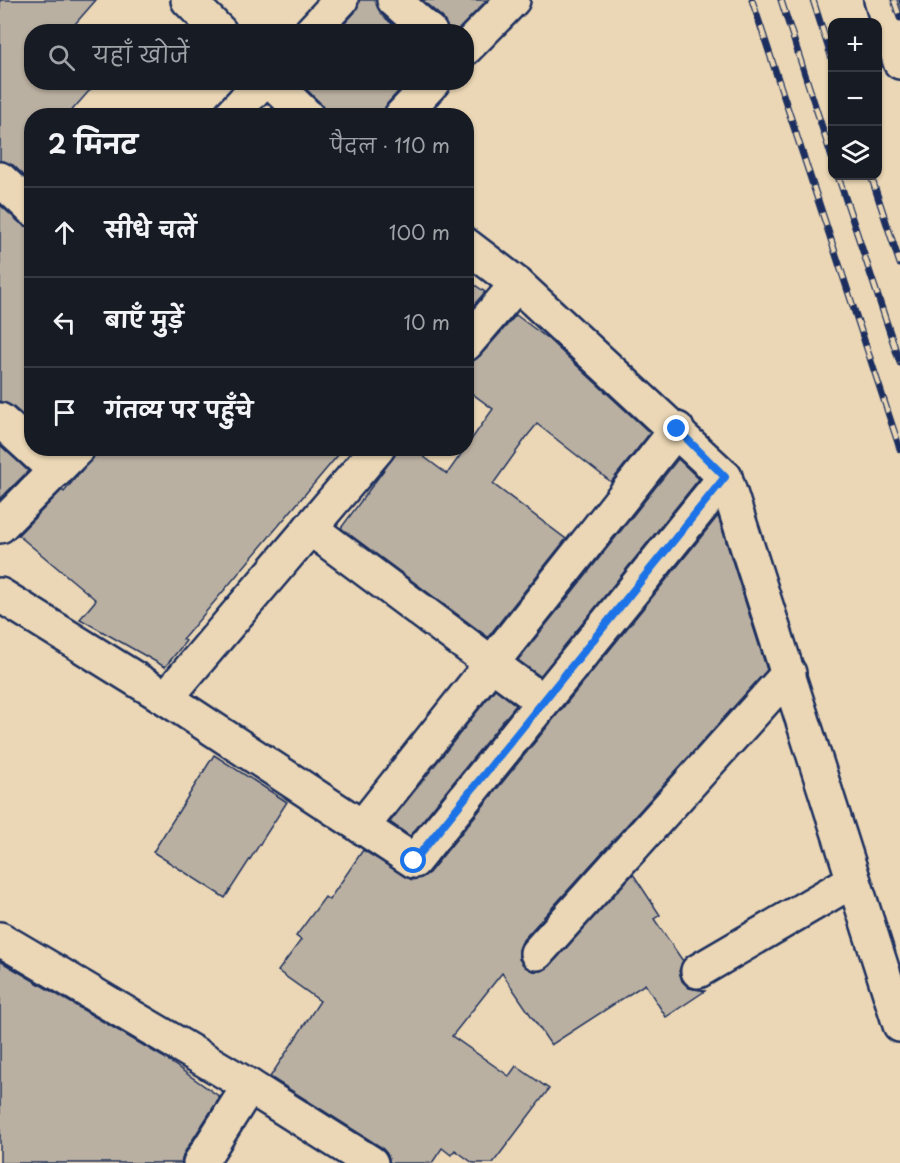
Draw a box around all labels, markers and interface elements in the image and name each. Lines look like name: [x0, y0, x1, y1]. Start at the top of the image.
map controls: [828, 18, 882, 180]
button: +: [828, 18, 882, 72]
search box: [24, 24, 474, 90]
text: यहाँ खोजें: [93, 37, 189, 70]
icon: search: [45, 41, 78, 74]
button: −: [828, 72, 882, 126]
text: 2 मिनट: [48, 124, 138, 163]
button: layers: [828, 126, 882, 180]
text: पैदल · 110 m: [330, 130, 450, 160]
text: सीधे चलें: [105, 212, 197, 245]
icon: ahead: [48, 216, 81, 249]
text: 100 m: [389, 217, 450, 247]
text: बाएँ मुड़ें: [105, 302, 184, 335]
icon: left: [48, 306, 81, 339]
text: 10 m: [403, 307, 450, 337]
text: गंतव्य पर पहुँचे: [105, 392, 253, 425]
icon: arrive: [48, 396, 81, 429]
route end: [663, 415, 689, 441]
route start: [400, 847, 426, 873]

